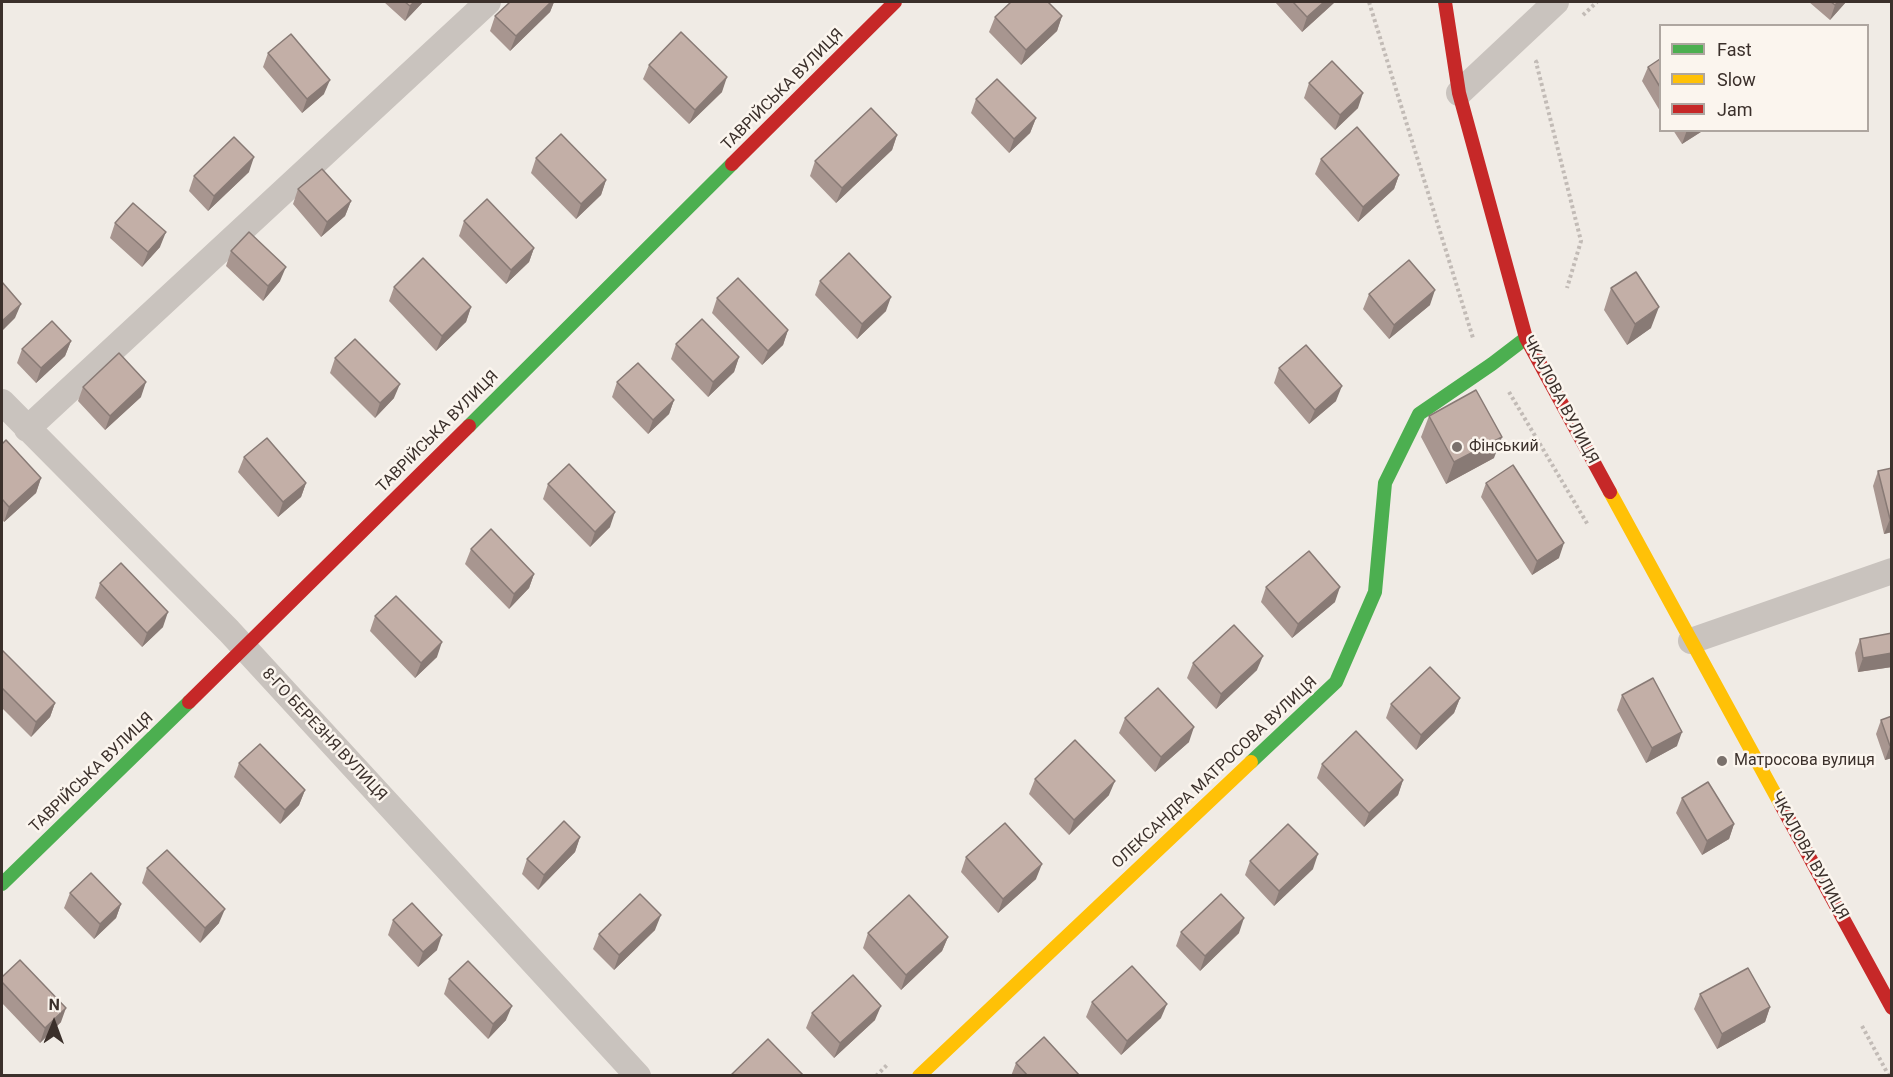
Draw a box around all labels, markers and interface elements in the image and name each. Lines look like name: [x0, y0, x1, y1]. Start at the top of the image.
legend: [1659, 24, 1869, 132]
street label: ТАВРІЙСЬКА ВУЛИЦЯ: [718, 25, 848, 155]
text: Fast: [1717, 39, 1752, 60]
text: Slow: [1717, 69, 1756, 90]
text: Jam: [1717, 99, 1753, 120]
street label: ЧКАЛОВА ВУЛИЦЯ: [1518, 333, 1602, 467]
street label: ТАВРІЙСЬКА ВУЛИЦЯ: [373, 367, 503, 497]
place label: Фінський: [1469, 437, 1539, 457]
marker: Фінський: [1450, 440, 1464, 454]
street label: 8-ГО БЕРЕЗНЯ ВУЛИЦЯ: [258, 665, 390, 805]
street label: ОЛЕКСАНДРА МАТРОСОВА ВУЛИЦЯ: [1109, 673, 1321, 873]
street label: ТАВРІЙСЬКА ВУЛИЦЯ: [26, 709, 158, 837]
place label: Матросова вулиця: [1734, 751, 1875, 771]
marker: Матросова вулиця: [1715, 754, 1729, 768]
street label: ЧКАЛОВА ВУЛИЦЯ: [1766, 789, 1852, 923]
north arrow: [24, 993, 84, 1053]
text: N: [49, 995, 60, 1014]

